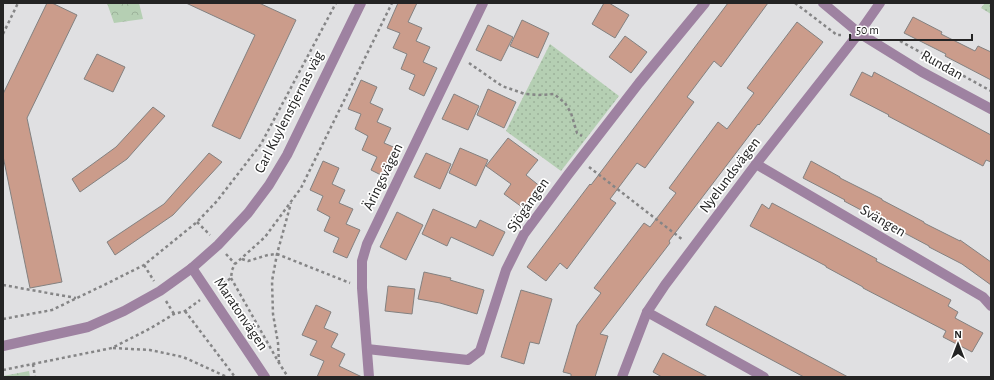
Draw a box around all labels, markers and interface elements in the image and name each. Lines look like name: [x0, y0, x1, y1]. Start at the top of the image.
scale bar: [850, 16, 972, 42]
text: 50 m: [856, 24, 879, 36]
street label: Rundan: [918, 47, 966, 83]
street label: Carl Kuylenstjernas väg: [252, 48, 327, 176]
street label: Nyelundsvägen: [697, 134, 763, 216]
street label: Äringsvägen: [359, 141, 406, 213]
street label: Sjögången: [504, 175, 552, 235]
street label: Svängen: [858, 202, 908, 240]
street label: Maratonvägen: [211, 275, 271, 353]
north arrow: [938, 324, 978, 364]
text: N: [954, 329, 962, 340]

